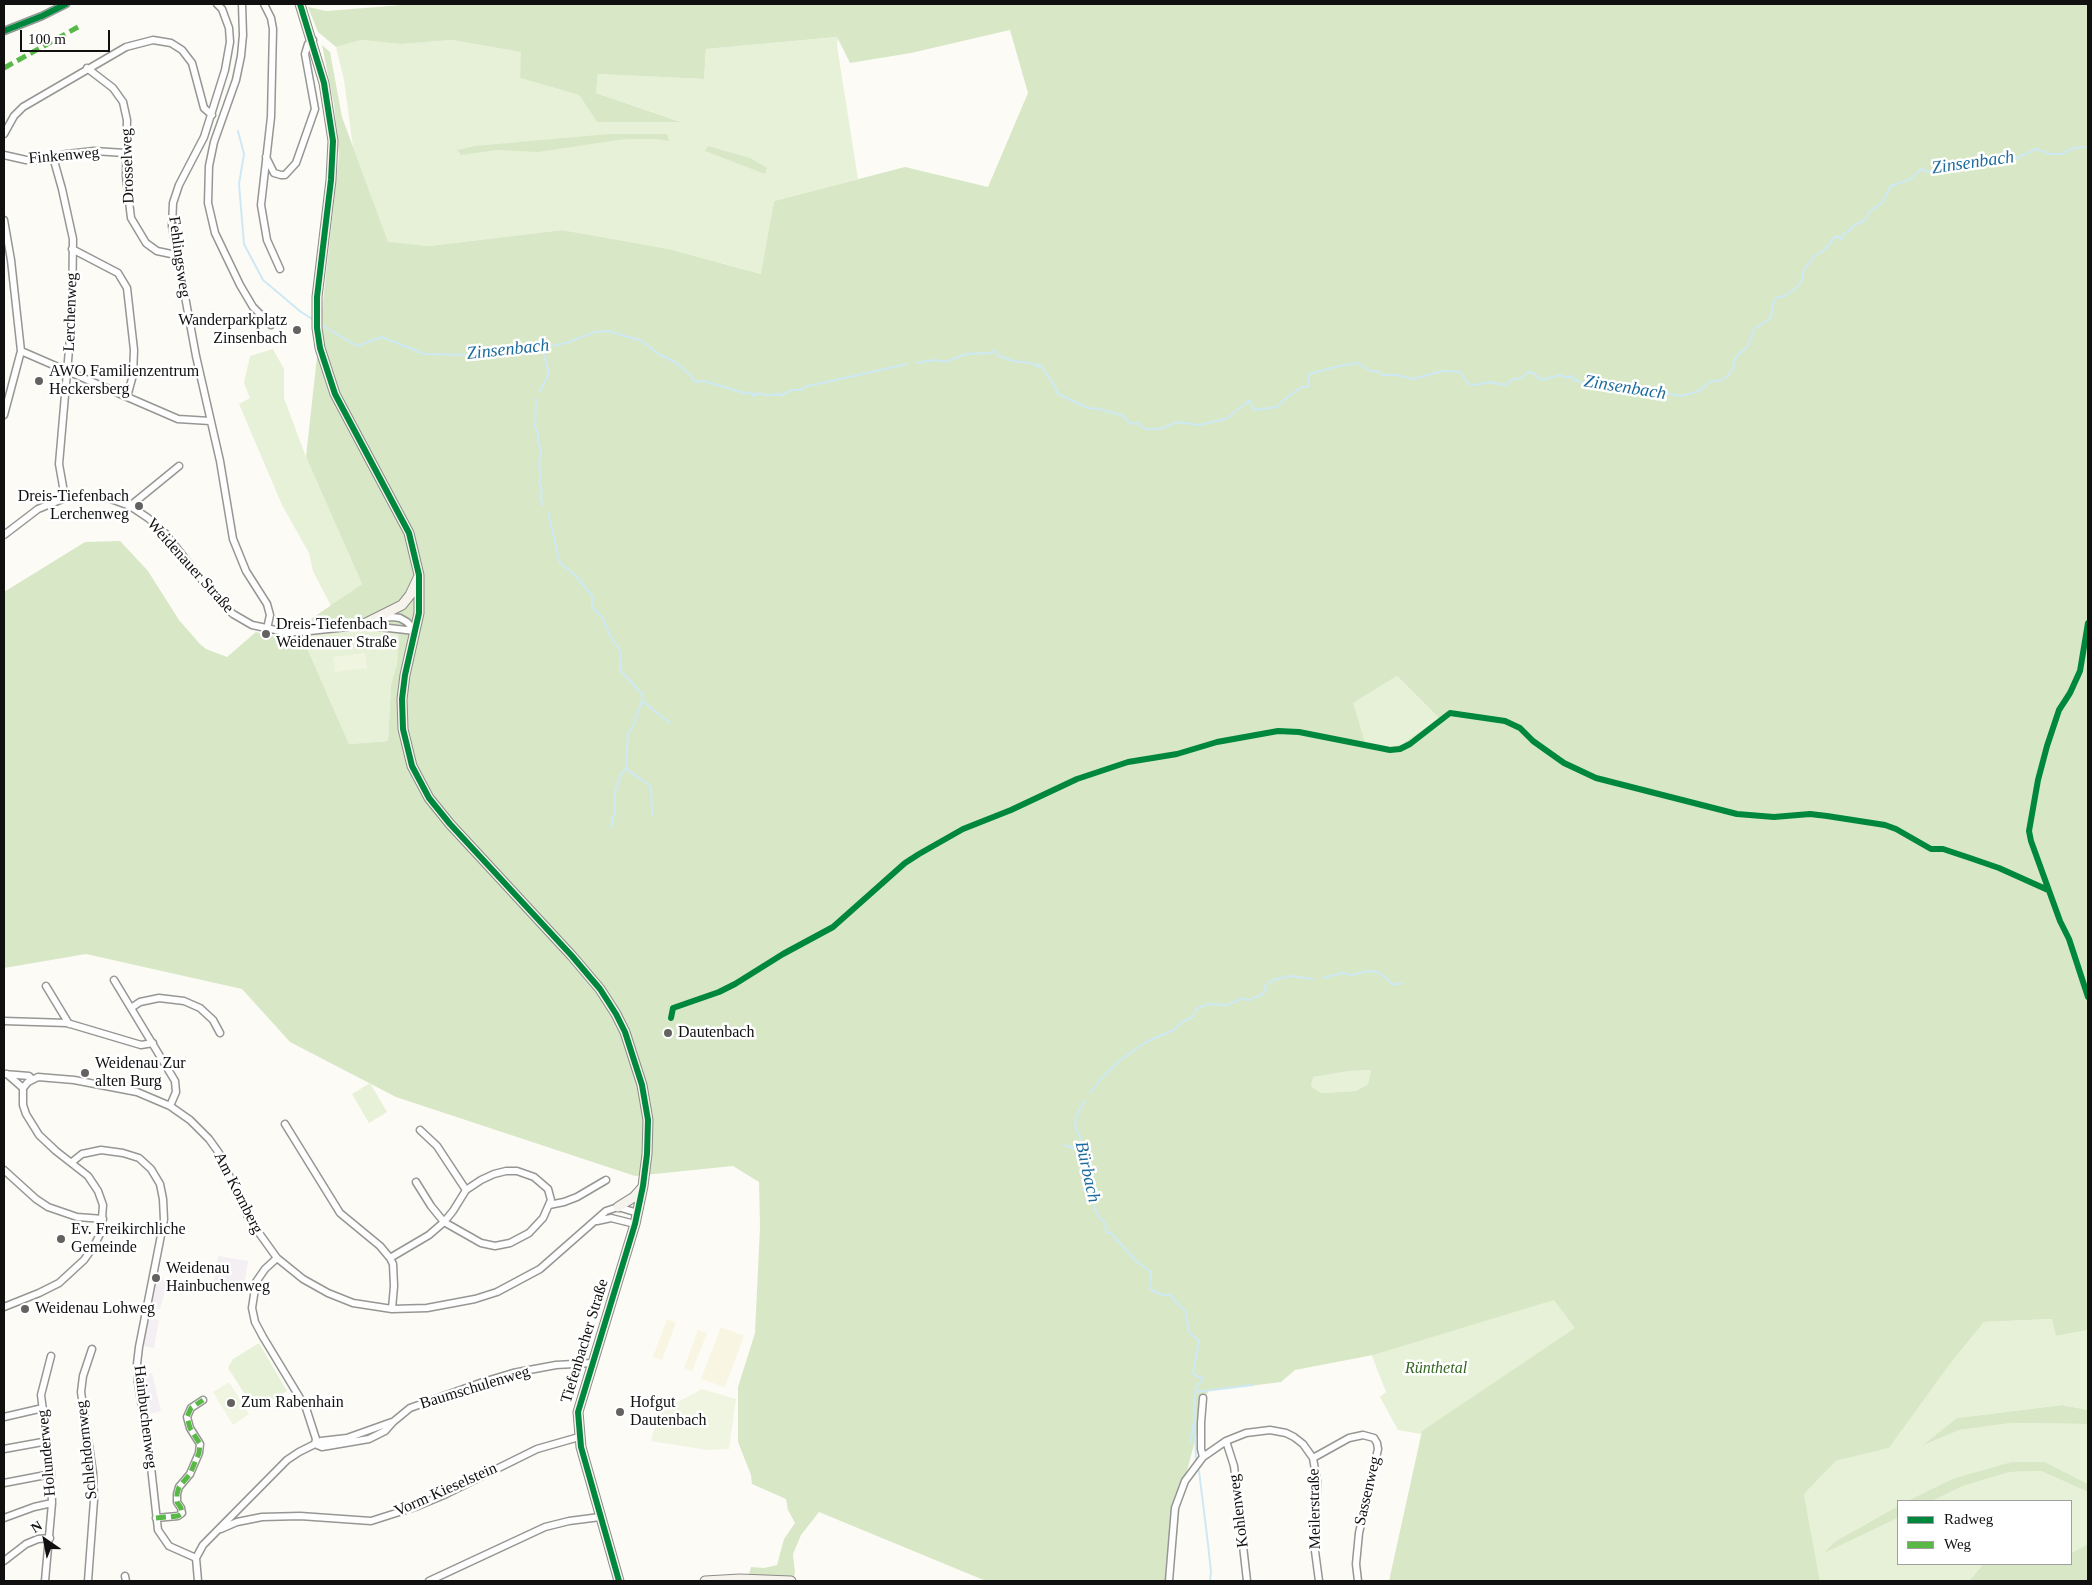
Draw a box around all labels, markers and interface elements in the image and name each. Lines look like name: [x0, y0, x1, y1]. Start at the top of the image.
scale bar: [22, 20, 112, 52]
text: 100 m: [28, 31, 66, 47]
street label: Drosselweg: [117, 128, 139, 204]
street label: Finkenweg: [28, 143, 100, 169]
water label: Zinsenbach: [1930, 147, 2016, 179]
street label: Fehlingsweg: [164, 215, 194, 299]
street label: Lerchenweg: [60, 272, 82, 352]
place label: Wanderparkplatz Zinsenbach: [178, 311, 287, 349]
marker: Wanderparkplatz Zinsenbach: [291, 324, 303, 336]
water label: Zinsenbach: [466, 335, 550, 365]
place label: AWO Familienzentrum Heckersberg: [49, 362, 199, 400]
water label: Zinsenbach: [1582, 371, 1668, 405]
marker: AWO Familienzentrum Heckersberg: [33, 375, 45, 387]
place label: Dreis-Tiefenbach Lerchenweg: [18, 487, 129, 525]
marker: Dreis-Tiefenbach Lerchenweg: [133, 500, 145, 512]
street label: Weidenauer Straße: [142, 515, 238, 617]
place label: Dreis-Tiefenbach Weidenauer Straße: [276, 615, 397, 653]
marker: Dreis-Tiefenbach Weidenauer Straße: [260, 628, 272, 640]
place label: Dautenbach: [678, 1023, 754, 1043]
marker: Dautenbach: [662, 1027, 674, 1039]
place label: Weidenau Zur alten Burg: [95, 1054, 186, 1092]
marker: Weidenau Zur alten Burg: [79, 1067, 91, 1079]
water label: Bürbach: [1070, 1139, 1104, 1205]
street label: Am Kornberg: [209, 1149, 267, 1237]
place label: Ev. Freikirchliche Gemeinde: [71, 1220, 185, 1258]
marker: Ev. Freikirchliche Gemeinde: [55, 1233, 67, 1245]
place label: Weidenau Hainbuchenweg: [166, 1259, 270, 1297]
marker: Weidenau Hainbuchenweg: [150, 1272, 162, 1284]
street label: Tiefenbacher Straße: [557, 1277, 613, 1405]
place label: Weidenau Lohweg: [35, 1299, 155, 1319]
marker: Weidenau Lohweg: [19, 1303, 31, 1315]
park label: Rünthetal: [1405, 1359, 1467, 1379]
street label: Baumschulenweg: [418, 1362, 532, 1414]
street label: Hainbuchenweg: [129, 1364, 161, 1470]
place label: Zum Rabenhain: [241, 1393, 344, 1413]
place label: Hofgut Dautenbach: [630, 1393, 706, 1431]
marker: Zum Rabenhain: [225, 1397, 237, 1409]
street label: Schlehdornweg: [72, 1400, 102, 1500]
marker: Hofgut Dautenbach: [614, 1406, 626, 1418]
street label: Holunderweg: [34, 1409, 60, 1497]
street label: Sassenweg: [1351, 1455, 1385, 1527]
street label: Vorm Kieselstein: [392, 1459, 500, 1521]
street label: Meilerstraße: [1305, 1468, 1325, 1550]
street label: Kohlenweg: [1225, 1473, 1253, 1549]
legend: [1897, 1500, 2072, 1565]
text: Radweg: [1944, 1511, 1993, 1527]
north arrow: [20, 1515, 70, 1565]
text: N: [28, 1518, 45, 1536]
text: Weg: [1944, 1536, 1971, 1552]

